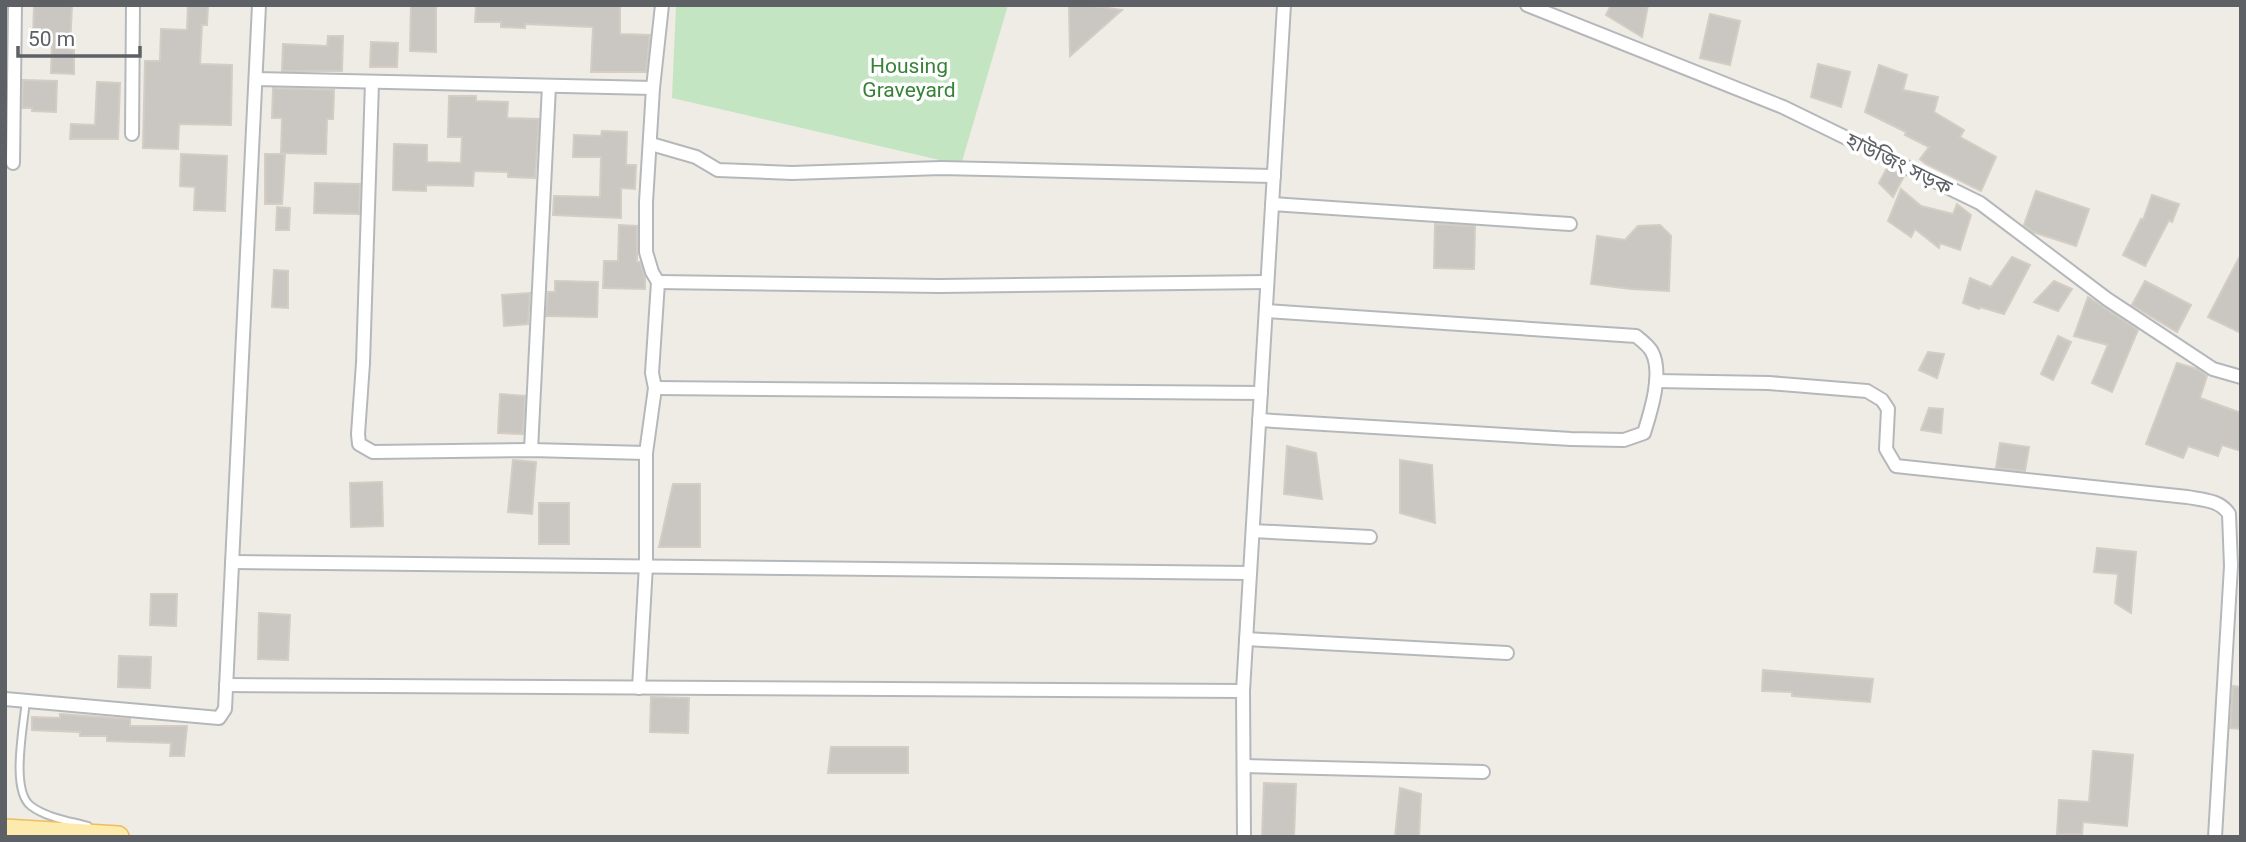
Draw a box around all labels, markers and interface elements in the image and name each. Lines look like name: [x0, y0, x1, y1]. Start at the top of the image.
scale bar: [18, 14, 140, 58]
text: 50 m: [28, 27, 75, 51]
park label: Housing Graveyard: [862, 54, 956, 102]
street label: হাউজিং সড়ক: [1841, 128, 1957, 200]

